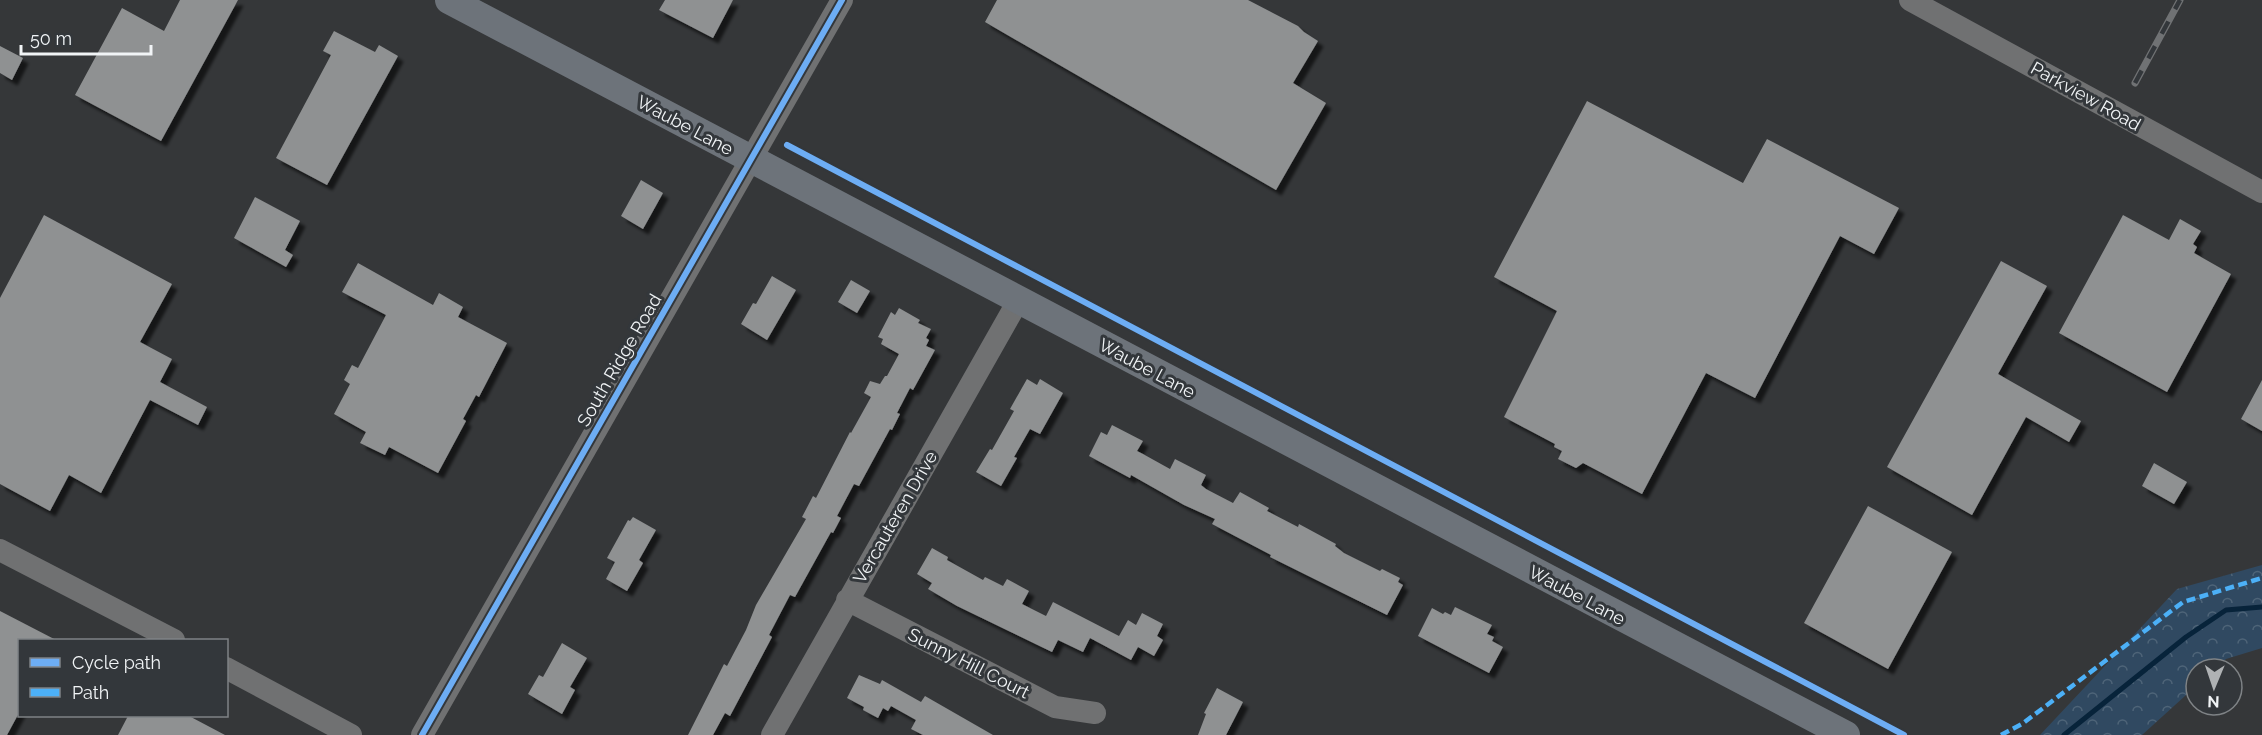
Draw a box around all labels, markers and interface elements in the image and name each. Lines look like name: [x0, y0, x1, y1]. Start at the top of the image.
scale bar: [21, 18, 152, 56]
text: 50 m: [30, 28, 72, 49]
street label: Parkview Road: [2027, 57, 2145, 135]
street label: Waube Lane: [633, 91, 737, 159]
street label: South Ridge Road: [572, 290, 666, 430]
street label: Waube Lane: [1095, 334, 1199, 402]
street label: Vercauteren Drive: [849, 447, 942, 587]
street label: Waube Lane: [1525, 561, 1629, 629]
street label: Sunny Hill Court: [905, 623, 1033, 703]
legend: [18, 639, 228, 717]
text: Cycle path: [72, 652, 161, 673]
north arrow: [2184, 657, 2244, 717]
text: Path: [72, 682, 109, 703]
text: N: [2207, 692, 2220, 711]

